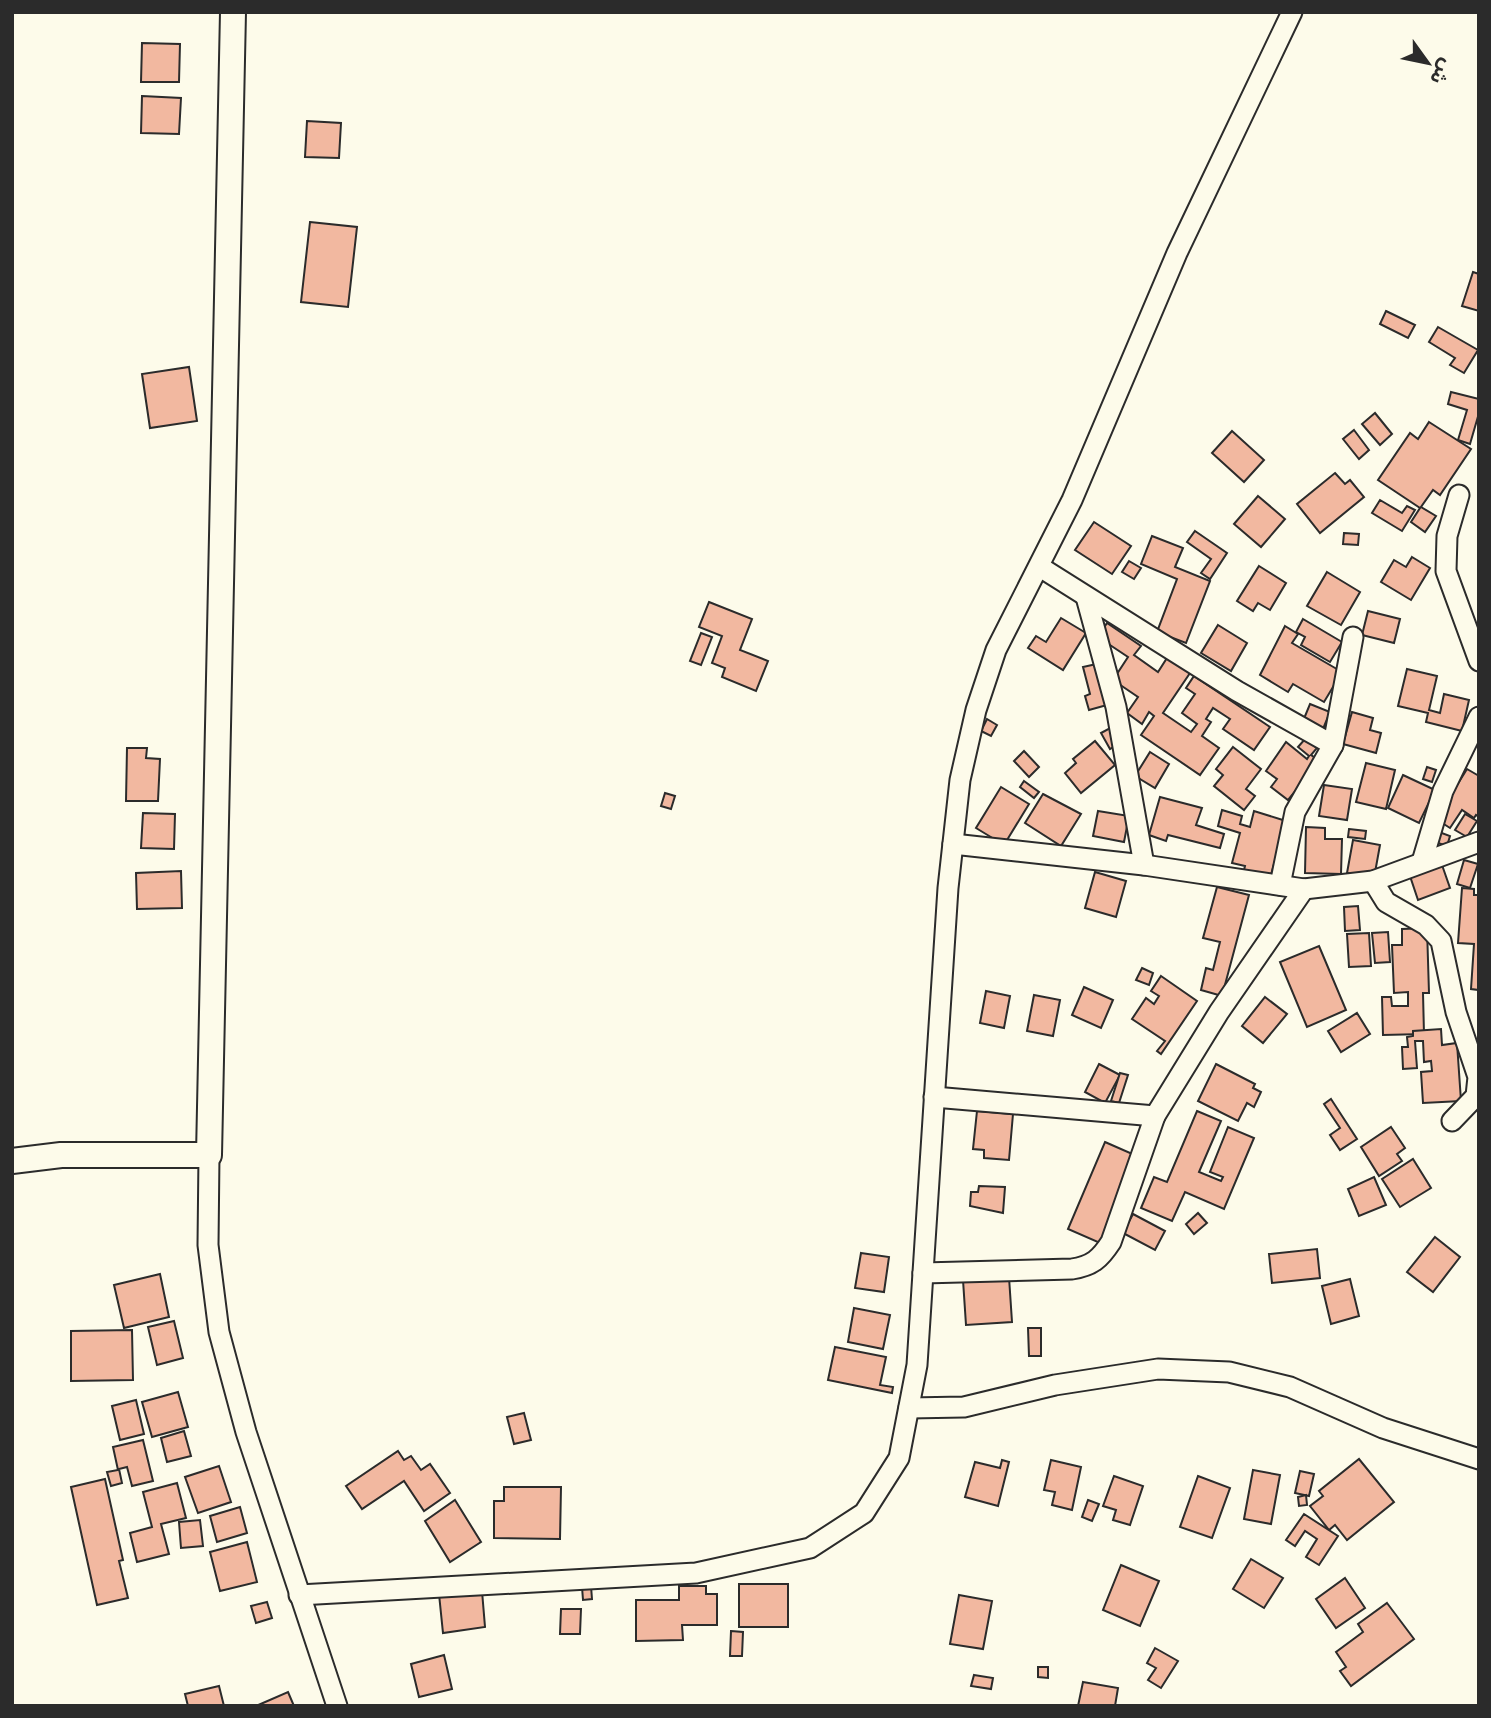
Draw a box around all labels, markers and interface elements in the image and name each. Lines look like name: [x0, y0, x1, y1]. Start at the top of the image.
north arrow: [1393, 28, 1463, 98]
text: ش: [1425, 55, 1459, 89]

